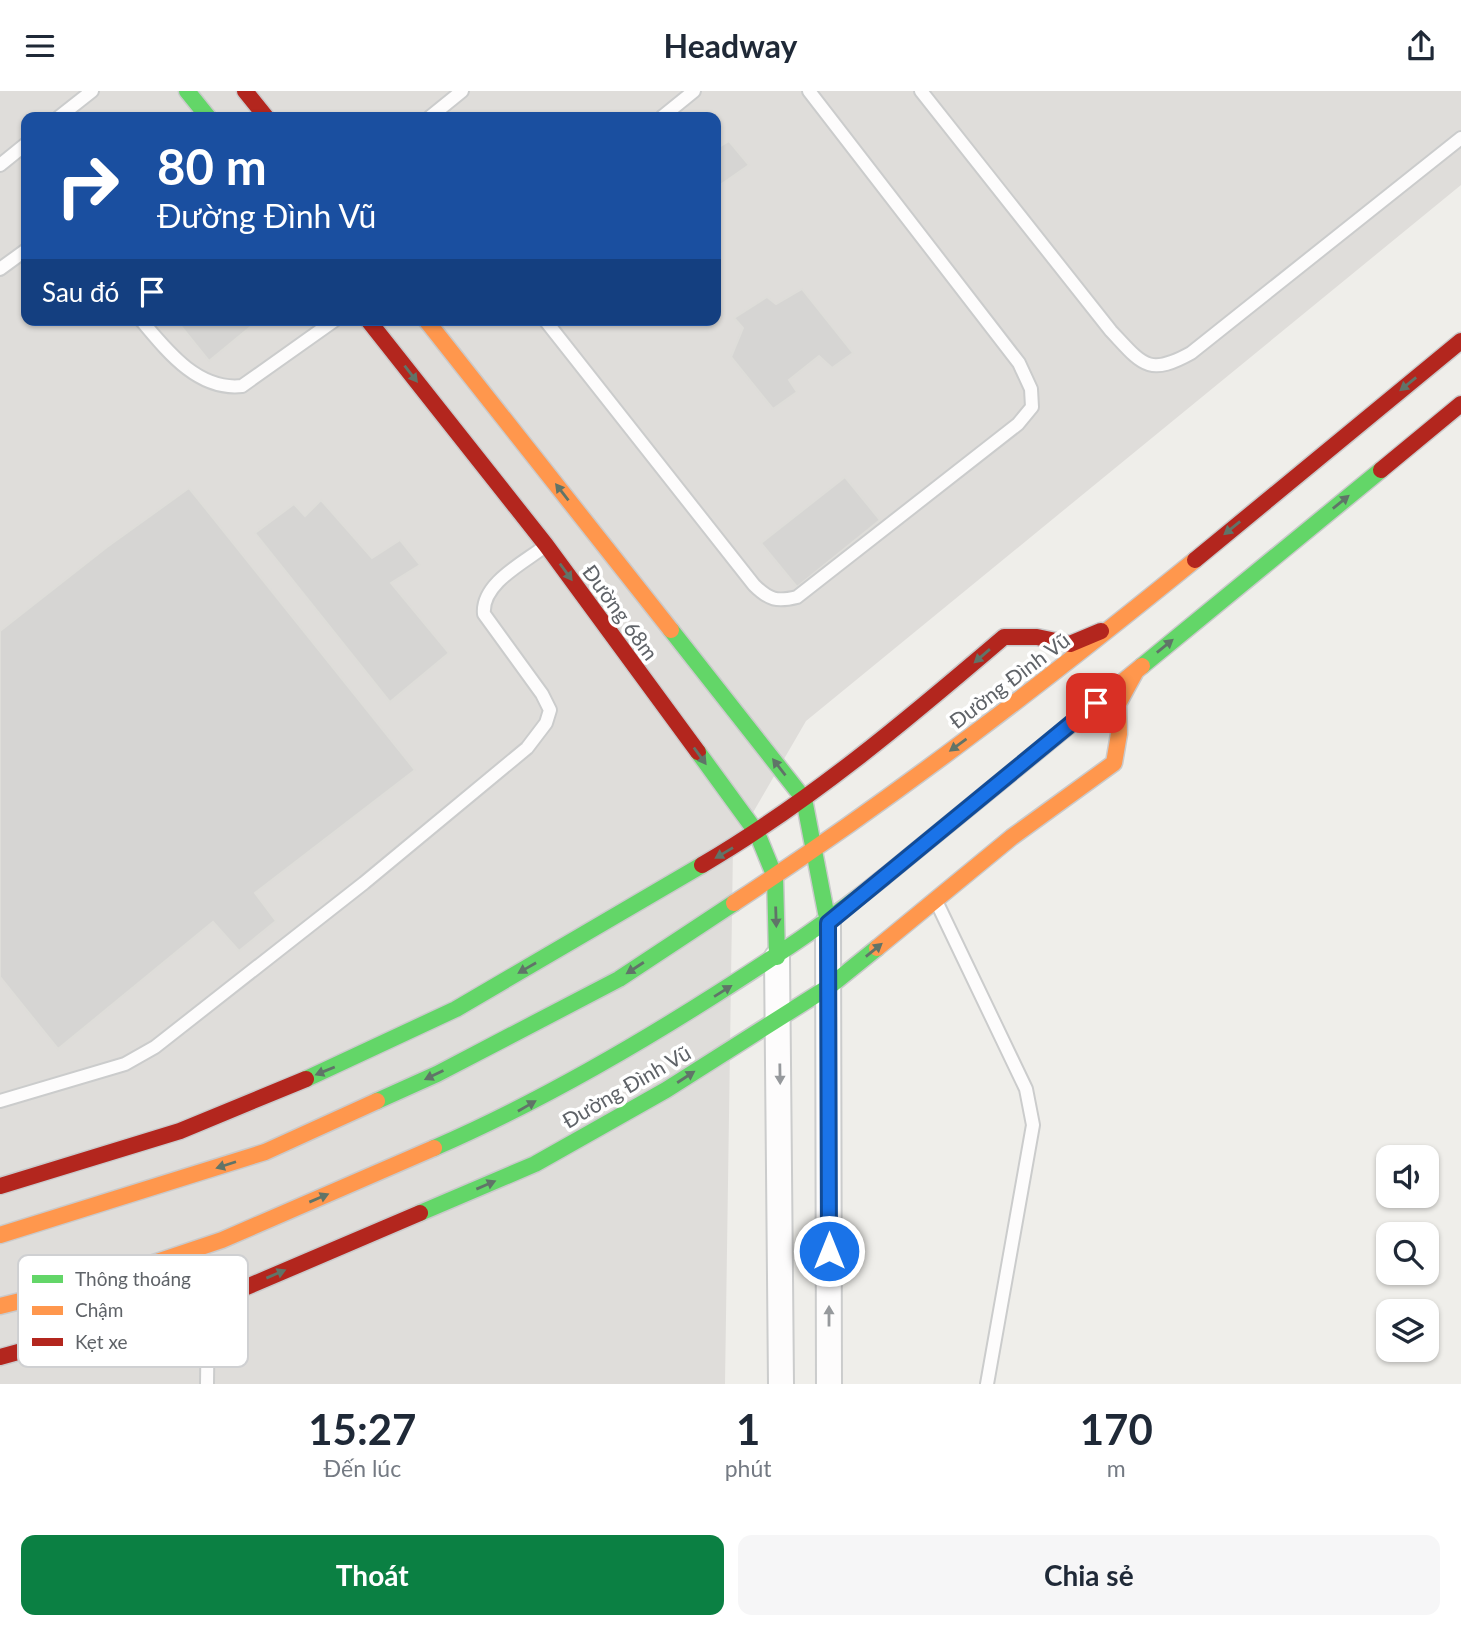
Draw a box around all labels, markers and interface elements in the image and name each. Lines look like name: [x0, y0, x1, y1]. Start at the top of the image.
text: Headway: [664, 26, 797, 65]
icon: menu: [21, 27, 59, 65]
icon: share: [1402, 27, 1440, 65]
text: 80 m: [157, 137, 267, 195]
icon: right: [42, 140, 133, 231]
text: Đường Đình Vũ: [157, 196, 376, 235]
icon: arrive: [133, 273, 171, 311]
text: Sau đó: [42, 276, 119, 308]
one-way arrow: [403, 364, 418, 382]
one-way arrow: [1400, 376, 1417, 391]
one-way arrow: [554, 484, 569, 502]
one-way arrow: [1333, 495, 1350, 510]
one-way arrow: [1223, 520, 1240, 535]
street label: Đường 68m: [578, 559, 664, 665]
one-way arrow: [559, 563, 573, 581]
street label: Đường Đình Vũ: [944, 627, 1074, 733]
one-way arrow: [1156, 638, 1174, 654]
one-way arrow: [973, 648, 991, 663]
pin: [1066, 673, 1126, 733]
icon: arrive: [1077, 684, 1115, 722]
one-way arrow: [949, 738, 967, 752]
one-way arrow: [693, 747, 707, 765]
one-way arrow: [772, 758, 786, 776]
one-way arrow: [714, 847, 734, 860]
one-way arrow: [771, 906, 782, 928]
one-way arrow: [865, 943, 882, 958]
one-way arrow: [518, 962, 537, 974]
one-way arrow: [626, 962, 645, 975]
one-way arrow: [714, 984, 733, 997]
street label: Đường Đình Vũ: [557, 1039, 695, 1133]
one-way arrow: [774, 1063, 786, 1085]
one-way arrow: [315, 1065, 335, 1077]
one-way arrow: [424, 1069, 444, 1080]
one-way arrow: [676, 1071, 695, 1084]
one-way arrow: [518, 1100, 537, 1112]
map controls: [1376, 1145, 1439, 1362]
button: sound: [1376, 1145, 1439, 1208]
one-way arrow: [215, 1160, 236, 1171]
one-way arrow: [475, 1179, 496, 1190]
one-way arrow: [309, 1192, 330, 1203]
position arrow: [792, 1214, 866, 1288]
button: search: [1376, 1222, 1439, 1285]
legend: [18, 1255, 248, 1367]
text: Thông thoáng: [75, 1267, 191, 1290]
one-way arrow: [266, 1269, 287, 1280]
text: Chậm: [75, 1298, 123, 1321]
button: layers: [1376, 1299, 1439, 1362]
one-way arrow: [823, 1305, 835, 1327]
text: Kẹt xe: [75, 1330, 128, 1353]
text: 15:27: [308, 1404, 416, 1454]
text: 1: [736, 1404, 760, 1454]
text: 170: [1080, 1404, 1153, 1454]
text: Đến lúc: [324, 1454, 401, 1482]
text: phút: [725, 1454, 771, 1482]
text: m: [1107, 1454, 1126, 1482]
button: Thoát: [21, 1535, 724, 1615]
button: Chia sẻ: [738, 1535, 1440, 1615]

